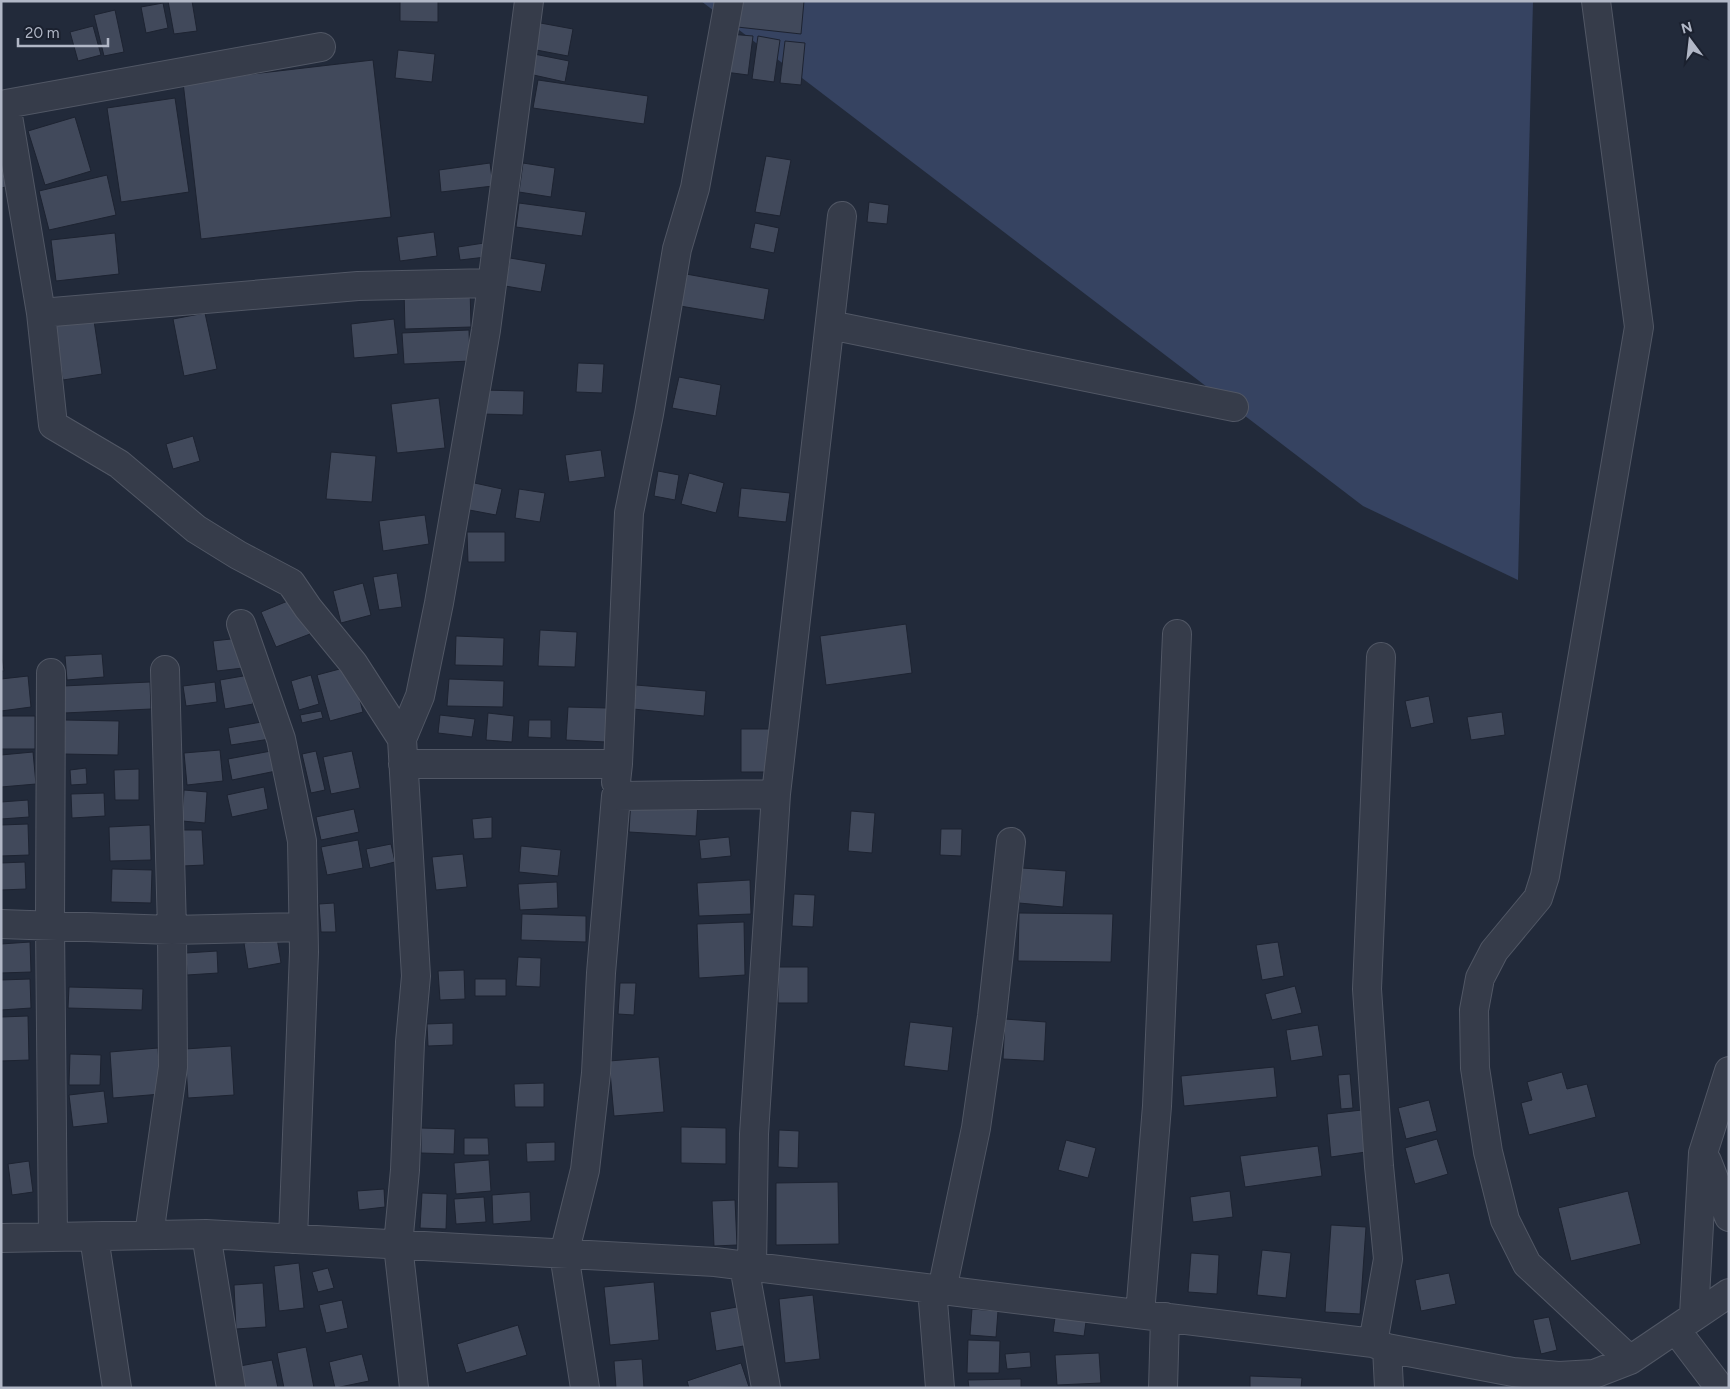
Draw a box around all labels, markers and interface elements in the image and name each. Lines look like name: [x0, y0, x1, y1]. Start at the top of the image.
scale bar: [18, 15, 108, 47]
north arrow: [1665, 15, 1715, 65]
text: N: [1679, 18, 1694, 38]
text: 20 m: [25, 24, 59, 42]

